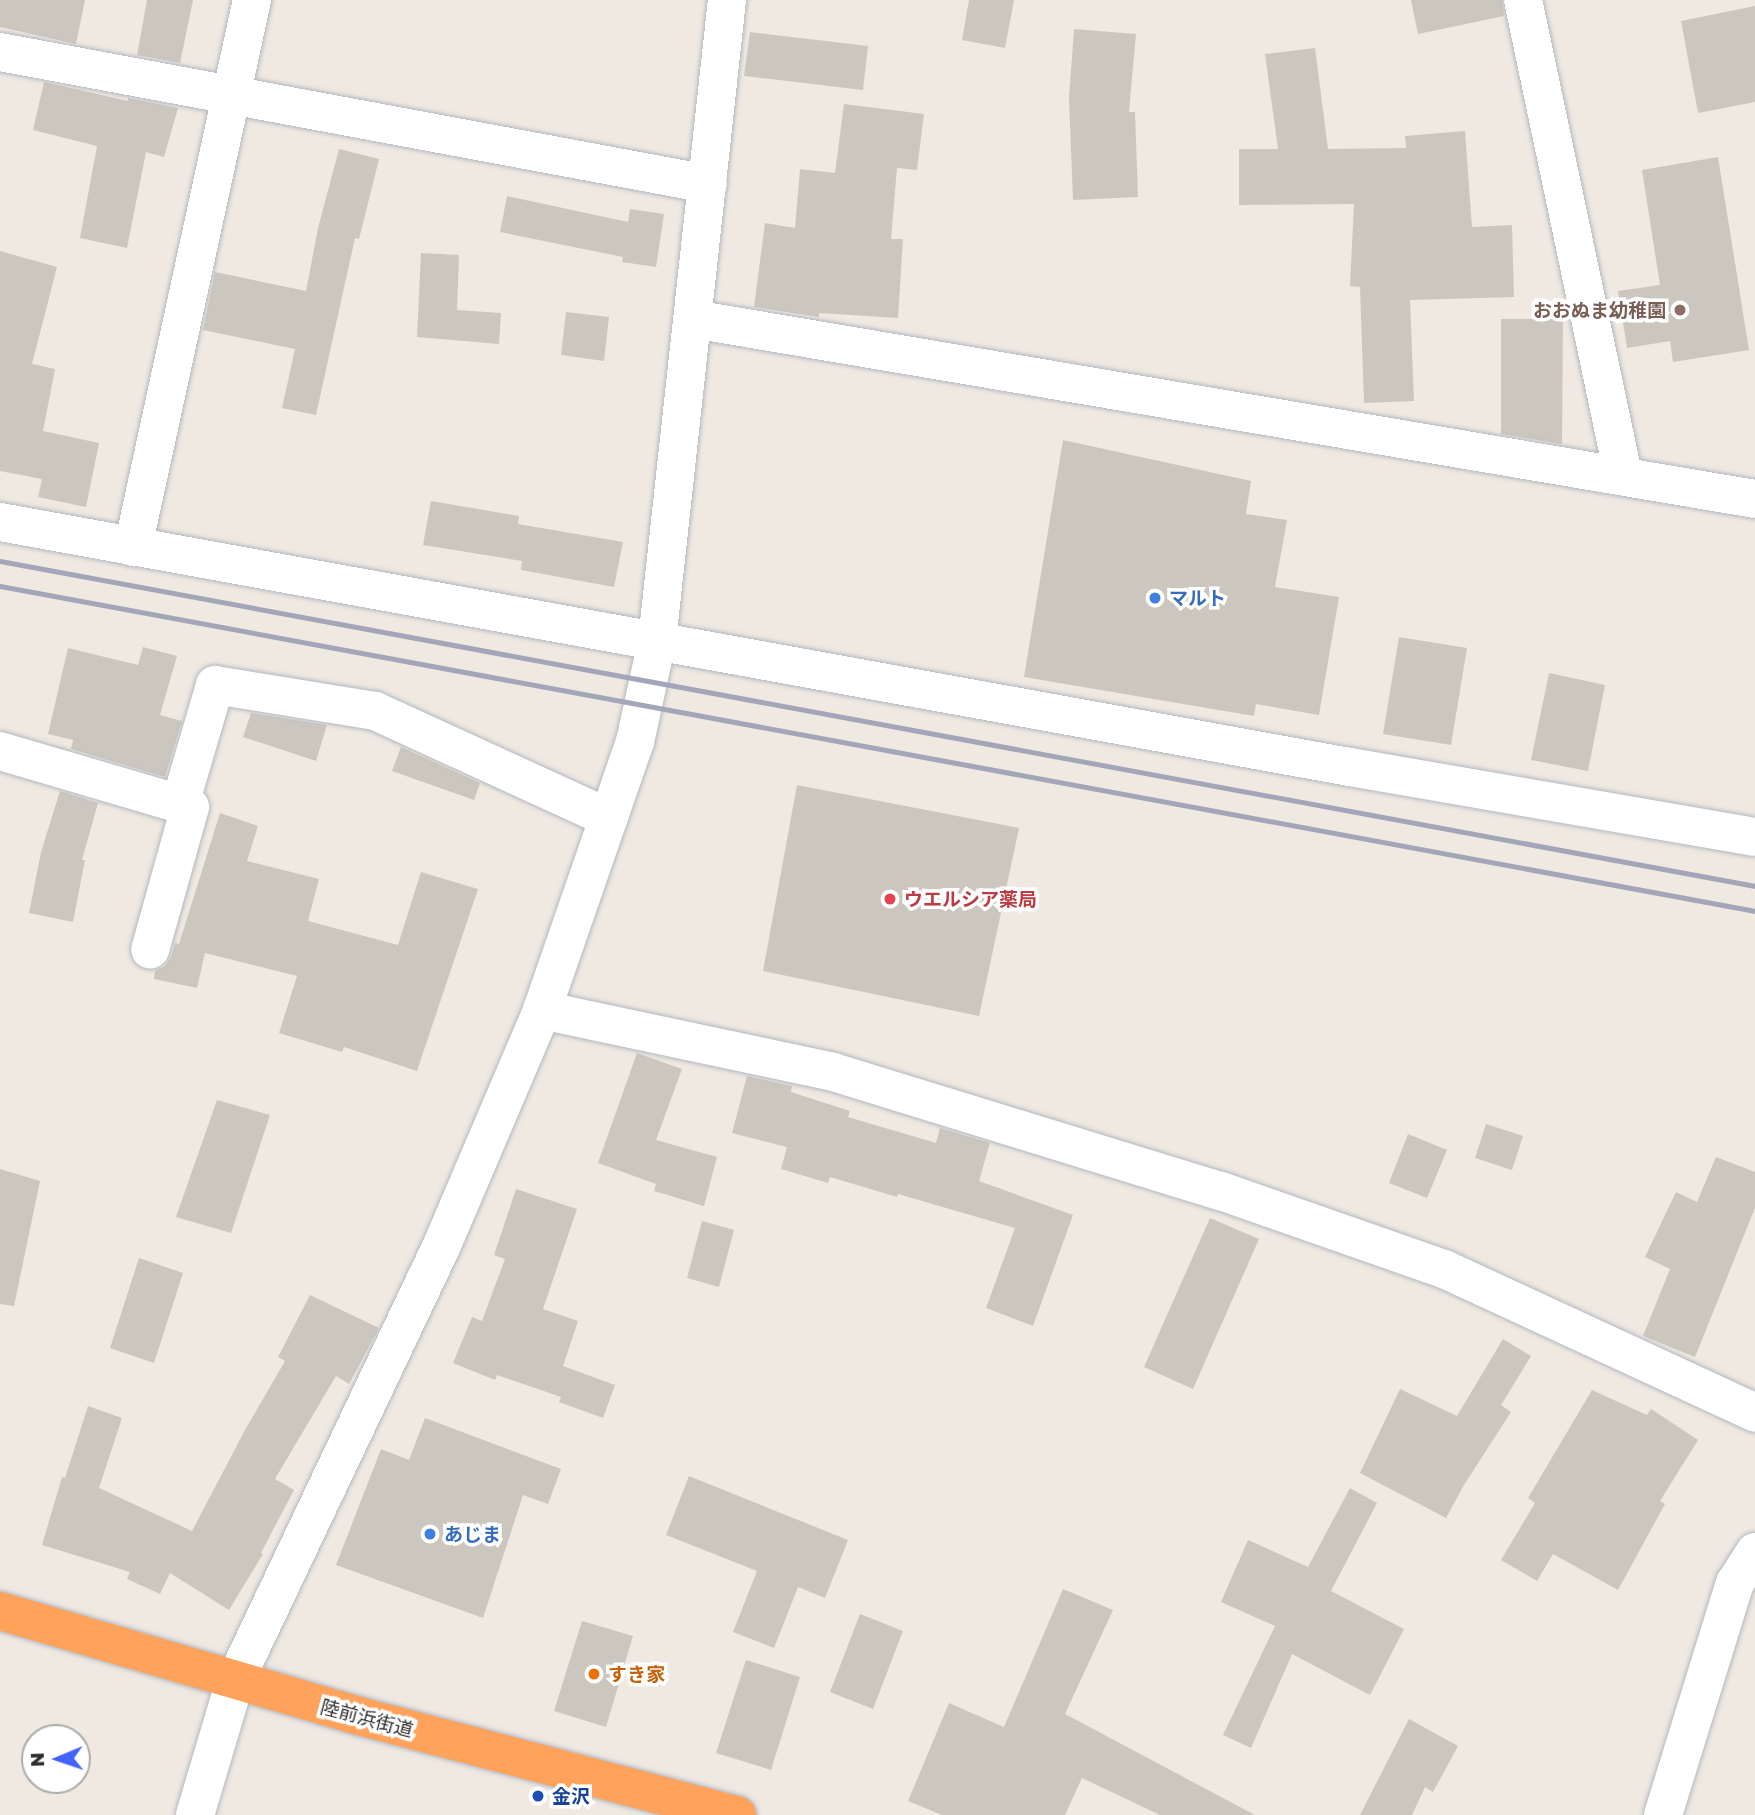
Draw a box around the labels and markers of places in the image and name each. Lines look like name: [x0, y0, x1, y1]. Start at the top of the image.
place label: おおぬま幼稚園: [1533, 299, 1666, 321]
marker: おおぬま幼稚園: [1672, 302, 1688, 318]
place label: マルト: [1169, 587, 1226, 609]
marker: マルト: [1147, 590, 1163, 606]
place label: ウエルシア薬局: [904, 888, 1037, 910]
marker: ウエルシア薬局: [882, 891, 898, 907]
place label: あじま: [444, 1523, 501, 1545]
marker: あじま: [422, 1526, 438, 1542]
place label: すき家: [608, 1663, 665, 1685]
marker: すき家: [586, 1666, 602, 1682]
place label: 金沢: [552, 1785, 590, 1807]
marker: 金沢: [530, 1788, 546, 1804]

